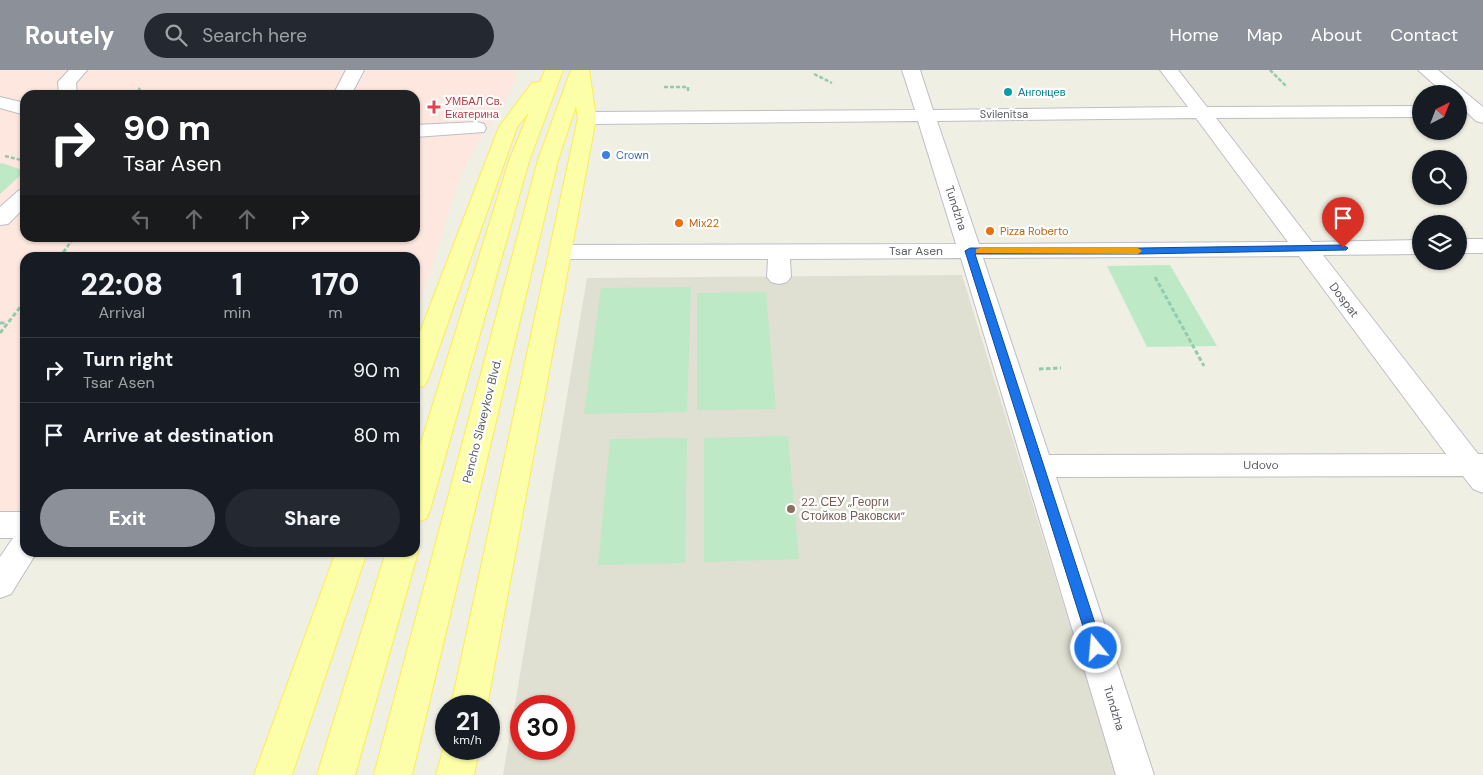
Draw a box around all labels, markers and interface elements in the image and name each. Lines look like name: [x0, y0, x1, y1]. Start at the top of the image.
search box: [144, 13, 494, 58]
text: Routely: [25, 20, 114, 51]
icon: search: [162, 21, 190, 49]
text: Search here: [202, 23, 307, 48]
text: Home: [1169, 23, 1219, 47]
text: Map: [1247, 23, 1283, 47]
text: About: [1311, 23, 1362, 47]
text: Contact: [1390, 23, 1458, 47]
place label: Ангонцев: [1018, 85, 1066, 99]
north arrow: [1412, 85, 1468, 140]
map controls: [1412, 85, 1467, 270]
marker: Ангонцев: [1002, 86, 1014, 98]
place label: УМБАЛ Св. Екатерина: [445, 94, 502, 121]
marker: УМБАЛ Св. Екатерина: [427, 100, 441, 114]
text: 90 m: [123, 105, 211, 151]
street label: Svilenitsa: [980, 107, 1028, 121]
icon: right: [40, 110, 105, 175]
place label: Crown: [616, 148, 649, 162]
text: Tsar Asen: [123, 149, 222, 178]
marker: Crown: [600, 149, 612, 161]
button: search: [1412, 150, 1467, 205]
street label: Tundzha: [941, 183, 971, 233]
pin: [1322, 197, 1364, 248]
icon: arrive: [1329, 204, 1357, 232]
icon: left: [127, 205, 155, 233]
icon: ahead: [180, 205, 208, 233]
icon: ahead: [233, 205, 261, 233]
icon: right: [286, 205, 314, 233]
button: layers: [1412, 215, 1467, 270]
place label: Mix22: [689, 216, 719, 230]
marker: Mix22: [673, 217, 685, 229]
place label: Pizza Roberto: [1000, 224, 1069, 238]
marker: Pizza Roberto: [984, 225, 996, 237]
street label: Tsar Asen: [889, 243, 943, 259]
text: 22:08: [80, 265, 163, 304]
text: 1: [232, 265, 243, 304]
text: 170: [311, 265, 360, 304]
street label: Dospat: [1326, 279, 1363, 321]
text: Arrival: [98, 302, 145, 323]
text: min: [224, 302, 251, 323]
text: m: [328, 302, 343, 323]
text: Turn right: [83, 347, 173, 372]
icon: right: [40, 356, 68, 384]
street label: Pencho Slaveykov Blvd.: [459, 357, 505, 485]
text: 90 m: [353, 358, 400, 383]
text: Tsar Asen: [83, 372, 155, 393]
icon: arrive: [40, 421, 68, 449]
text: Arrive at destination: [83, 423, 274, 448]
text: 80 m: [353, 423, 400, 448]
street label: Udovo: [1243, 457, 1279, 473]
button: Exit: [40, 489, 215, 547]
button: Share: [225, 489, 400, 547]
place label: 22. СЕУ „Георги Стойков Раковски“: [801, 494, 906, 524]
marker: 22. СЕУ „Георги Стойков Раковски“: [785, 503, 797, 515]
position arrow: [1069, 621, 1121, 673]
street label: Tundzha: [1100, 683, 1128, 733]
speed limit sign: 30: [510, 695, 575, 760]
text: 21: [456, 705, 479, 738]
text: km/h: [453, 732, 482, 748]

